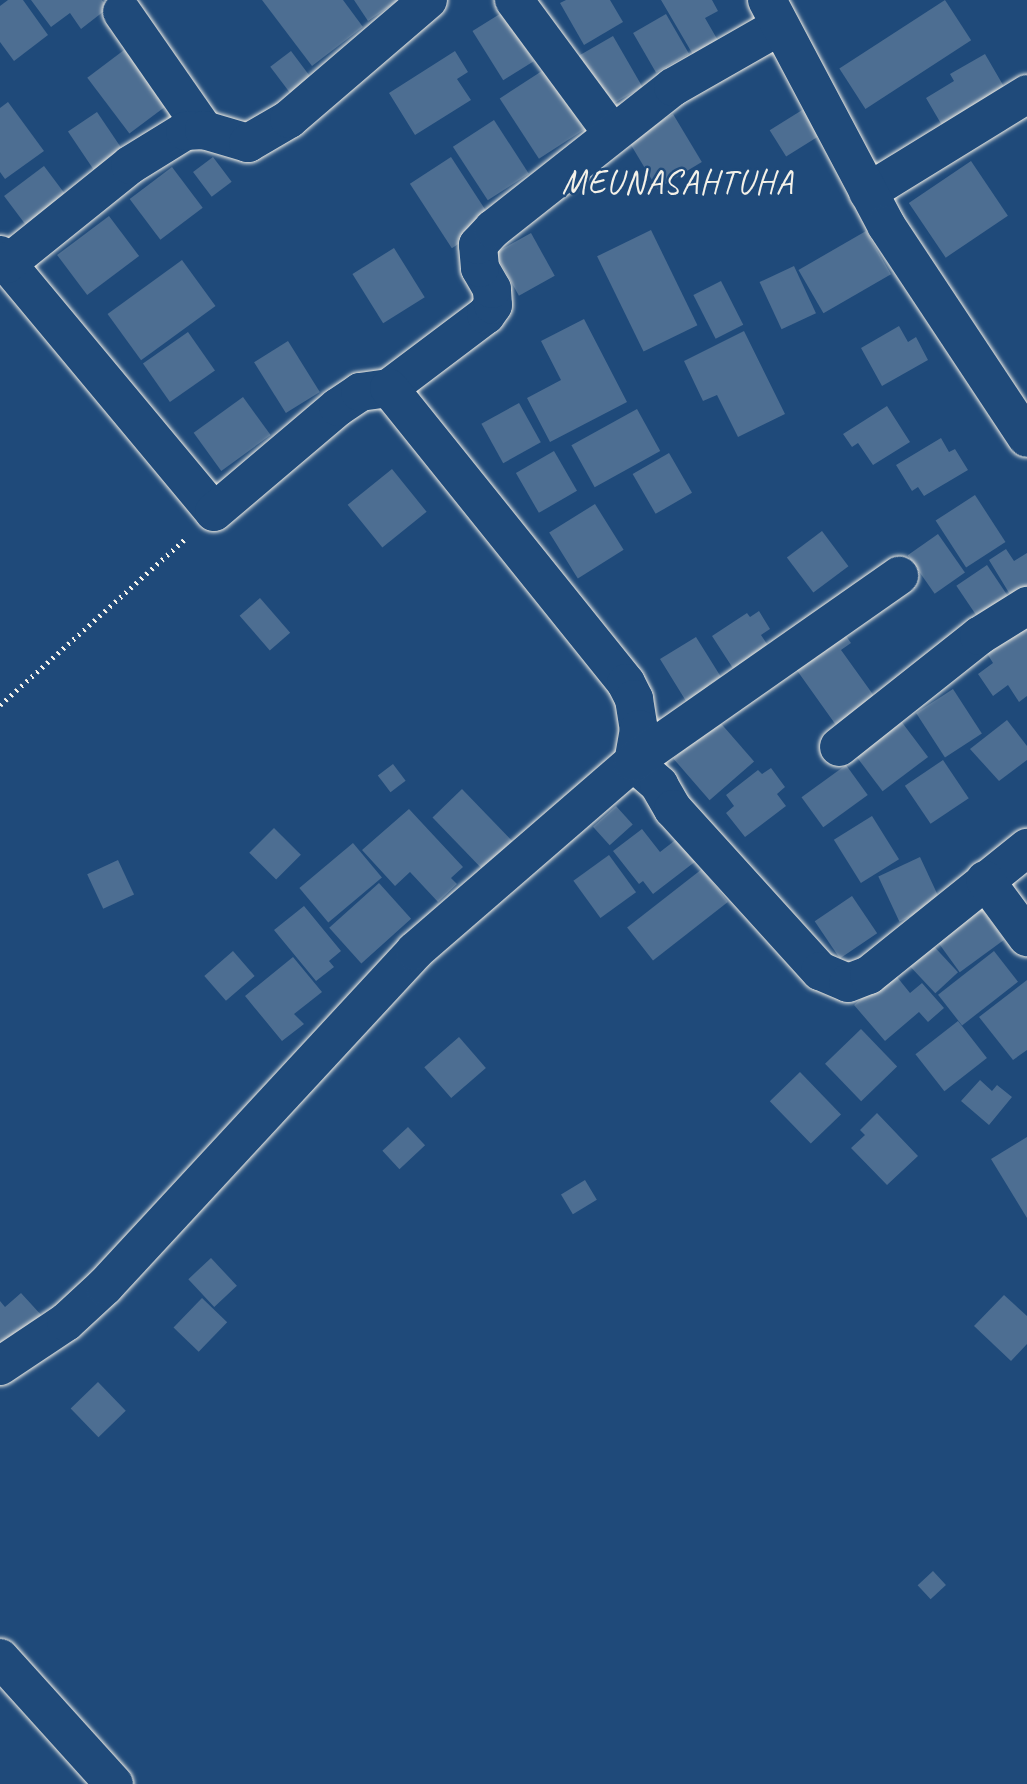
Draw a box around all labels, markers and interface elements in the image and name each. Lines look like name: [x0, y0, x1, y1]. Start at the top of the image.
district label: MEUNASAHTUHA: [564, 163, 792, 203]

